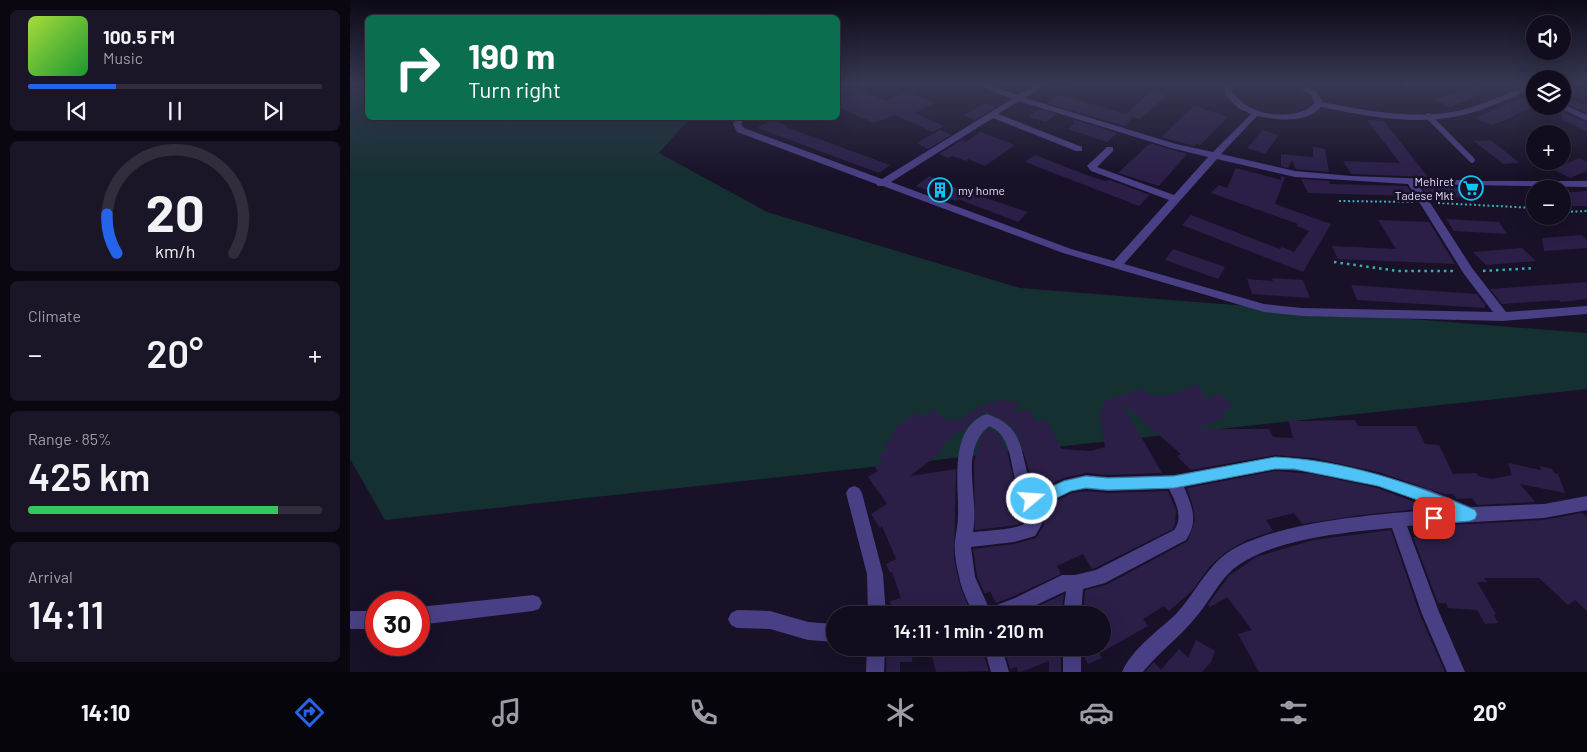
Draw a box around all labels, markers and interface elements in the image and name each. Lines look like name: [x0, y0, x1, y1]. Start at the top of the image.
map controls: [1526, 15, 1571, 225]
button: sound: [1526, 15, 1571, 60]
text: 100.5 FM: [103, 25, 175, 48]
text: 190 m: [468, 34, 555, 76]
icon: right: [385, 35, 450, 100]
text: Music: [103, 48, 143, 67]
button: layers: [1526, 70, 1571, 115]
text: Turn right: [468, 76, 561, 102]
icon: previous: [63, 97, 91, 125]
icon: pause: [161, 97, 189, 125]
icon: next: [259, 97, 287, 125]
button: +: [1526, 125, 1571, 170]
place label: Mehiret Tadese Mkt: [1395, 174, 1454, 202]
supermarket icon: Mehiret Tadese Mkt: [1458, 175, 1484, 201]
building icon: my home: [927, 177, 953, 203]
text: 20: [146, 180, 204, 242]
button: −: [1526, 180, 1571, 225]
place label: my home: [958, 183, 1005, 197]
text: km/h: [155, 240, 195, 262]
text: Climate: [28, 306, 81, 325]
text: 20°: [147, 330, 203, 376]
text: −: [28, 337, 42, 371]
text: +: [308, 337, 322, 371]
text: Range · 85%: [28, 429, 112, 448]
text: 425 km: [28, 453, 150, 499]
position arrow: [1005, 472, 1057, 524]
pin: [1413, 497, 1455, 539]
icon: arrive: [1420, 504, 1448, 532]
text: Arrival: [28, 567, 73, 586]
text: 14:11: [28, 591, 104, 637]
speed limit sign: 30: [365, 591, 430, 656]
text: 14:11 · 1 min · 210 m: [893, 619, 1044, 642]
icon: directions: [292, 695, 327, 730]
icon: music: [489, 695, 524, 730]
icon: phone: [686, 695, 721, 730]
icon: climate: [883, 695, 918, 730]
icon: car: [1079, 695, 1114, 730]
icon: filters: [1276, 695, 1311, 730]
text: 14:10: [81, 699, 130, 725]
text: 20°: [1473, 699, 1506, 725]

